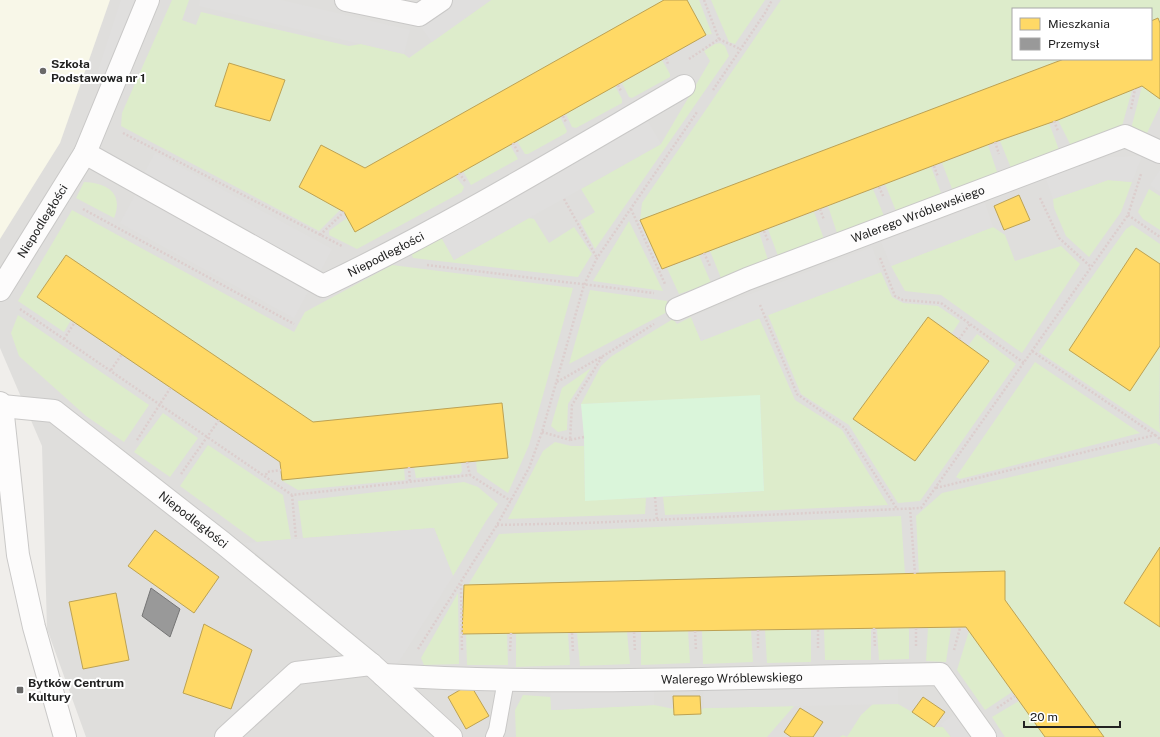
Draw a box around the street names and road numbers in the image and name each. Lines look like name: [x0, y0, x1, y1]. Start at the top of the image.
street label: Niepodległości: [15, 182, 71, 260]
street label: Walerego Wróblewskiego: [849, 183, 987, 246]
street label: Niepodległości: [345, 229, 426, 280]
street label: Niepodległości: [156, 488, 231, 551]
street label: Walerego Wróblewskiego: [661, 670, 803, 687]

